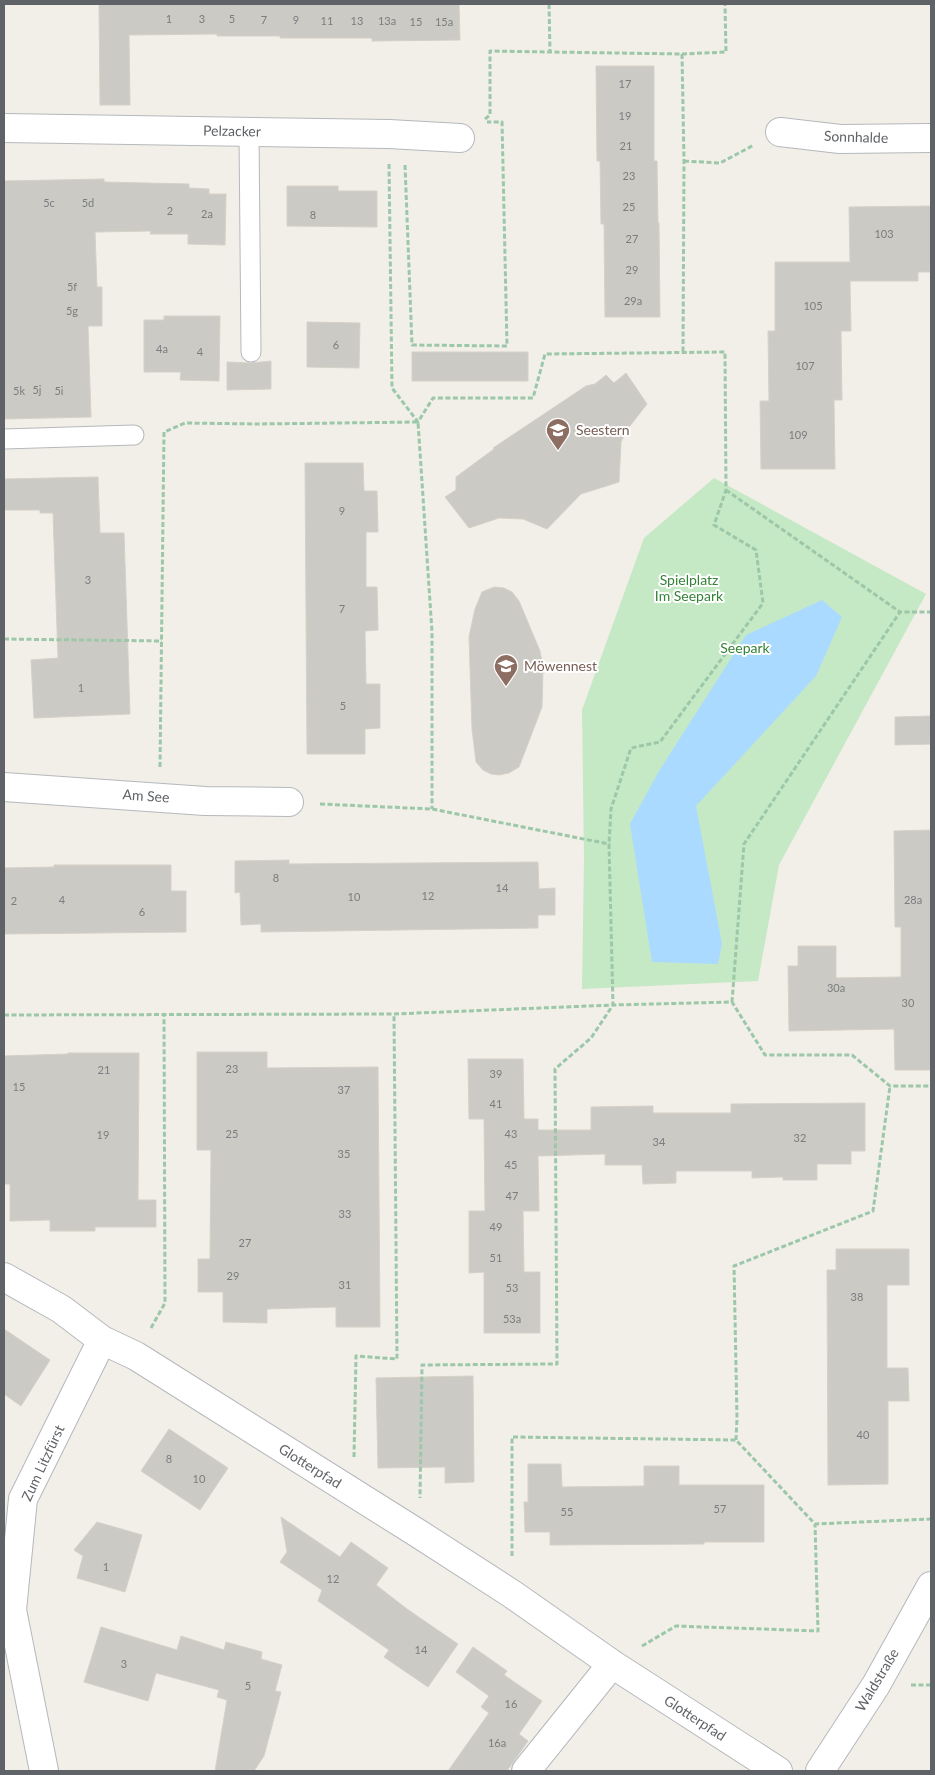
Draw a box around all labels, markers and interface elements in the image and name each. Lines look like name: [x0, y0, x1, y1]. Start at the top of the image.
house number: 1: [166, 12, 172, 25]
house number: 3: [199, 12, 205, 25]
house number: 5: [229, 12, 235, 25]
house number: 7: [261, 13, 267, 26]
house number: 9: [293, 13, 299, 26]
house number: 11: [321, 14, 333, 27]
house number: 13: [351, 14, 363, 27]
house number: 13a: [378, 14, 396, 27]
house number: 15: [410, 15, 422, 28]
house number: 15a: [435, 15, 453, 28]
house number: 17: [619, 77, 631, 90]
house number: 19: [619, 109, 631, 122]
street label: Pelzacker: [203, 121, 261, 140]
street label: Sonnhalde: [824, 127, 889, 146]
house number: 21: [620, 139, 632, 152]
house number: 23: [623, 169, 635, 182]
house number: 5c: [43, 196, 55, 209]
house number: 5d: [82, 196, 94, 209]
house number: 25: [623, 200, 635, 213]
house number: 2: [167, 204, 173, 217]
house number: 2a: [201, 207, 213, 220]
house number: 8: [310, 208, 316, 221]
house number: 103: [874, 227, 894, 240]
house number: 27: [626, 232, 638, 245]
house number: 29: [626, 263, 638, 276]
house number: 5f: [67, 280, 77, 293]
house number: 29a: [624, 294, 642, 307]
house number: 105: [803, 299, 823, 312]
house number: 5g: [66, 304, 78, 317]
house number: 6: [333, 338, 339, 351]
house number: 4a: [156, 342, 168, 355]
house number: 4: [197, 345, 204, 358]
house number: 107: [795, 359, 815, 372]
house number: 5j: [32, 383, 42, 396]
house number: 5k: [13, 384, 25, 397]
house number: 5i: [54, 384, 64, 397]
school or university icon: Seestern: [545, 417, 571, 451]
place label: Seestern: [576, 421, 630, 438]
house number: 109: [788, 428, 808, 441]
house number: 9: [339, 504, 345, 517]
park label: Spielplatz Im Seepark: [655, 571, 724, 604]
house number: 3: [85, 573, 91, 586]
house number: 7: [339, 602, 345, 615]
park label: Seepark: [720, 639, 771, 656]
school or university icon: Möwennest: [493, 653, 519, 687]
place label: Möwennest: [524, 657, 597, 674]
house number: 1: [78, 681, 84, 694]
house number: 5: [340, 699, 346, 712]
street label: Am See: [122, 785, 170, 806]
house number: 8: [273, 871, 279, 884]
house number: 14: [496, 881, 509, 894]
house number: 12: [422, 889, 434, 902]
house number: 10: [348, 890, 361, 903]
house number: 4: [59, 893, 66, 906]
house number: 28a: [904, 893, 922, 906]
house number: 2: [11, 894, 17, 907]
house number: 6: [139, 905, 145, 918]
house number: 30a: [827, 981, 845, 994]
house number: 30: [902, 996, 915, 1009]
house number: 23: [226, 1062, 238, 1075]
house number: 21: [98, 1063, 110, 1076]
house number: 39: [490, 1067, 502, 1080]
house number: 15: [13, 1080, 25, 1093]
house number: 37: [338, 1083, 350, 1096]
house number: 41: [490, 1097, 502, 1110]
house number: 25: [226, 1127, 238, 1140]
house number: 43: [505, 1127, 517, 1140]
house number: 19: [97, 1128, 109, 1141]
house number: 32: [794, 1131, 806, 1144]
house number: 34: [653, 1135, 666, 1148]
house number: 35: [338, 1147, 350, 1160]
house number: 45: [505, 1158, 517, 1171]
house number: 47: [506, 1189, 518, 1202]
house number: 33: [339, 1207, 351, 1220]
house number: 49: [490, 1220, 502, 1233]
house number: 27: [239, 1236, 251, 1249]
house number: 51: [490, 1251, 502, 1264]
house number: 29: [227, 1269, 239, 1282]
house number: 31: [339, 1278, 351, 1291]
house number: 53: [506, 1281, 518, 1294]
house number: 38: [851, 1290, 863, 1303]
house number: 53a: [503, 1312, 521, 1325]
street label: Zum Litzfürst: [18, 1422, 68, 1503]
house number: 40: [857, 1428, 870, 1441]
street label: Glotterpfad: [276, 1440, 345, 1492]
house number: 8: [166, 1452, 172, 1465]
house number: 10: [193, 1472, 206, 1485]
house number: 57: [714, 1502, 726, 1515]
house number: 55: [561, 1505, 573, 1518]
house number: 1: [103, 1560, 109, 1573]
house number: 12: [327, 1572, 339, 1585]
house number: 14: [415, 1643, 428, 1656]
street label: Waldstraße: [851, 1645, 902, 1714]
house number: 3: [121, 1657, 127, 1670]
house number: 5: [245, 1679, 251, 1692]
street label: Glotterpfad: [661, 1691, 730, 1744]
house number: 16: [505, 1697, 517, 1710]
house number: 16a: [488, 1736, 506, 1749]

